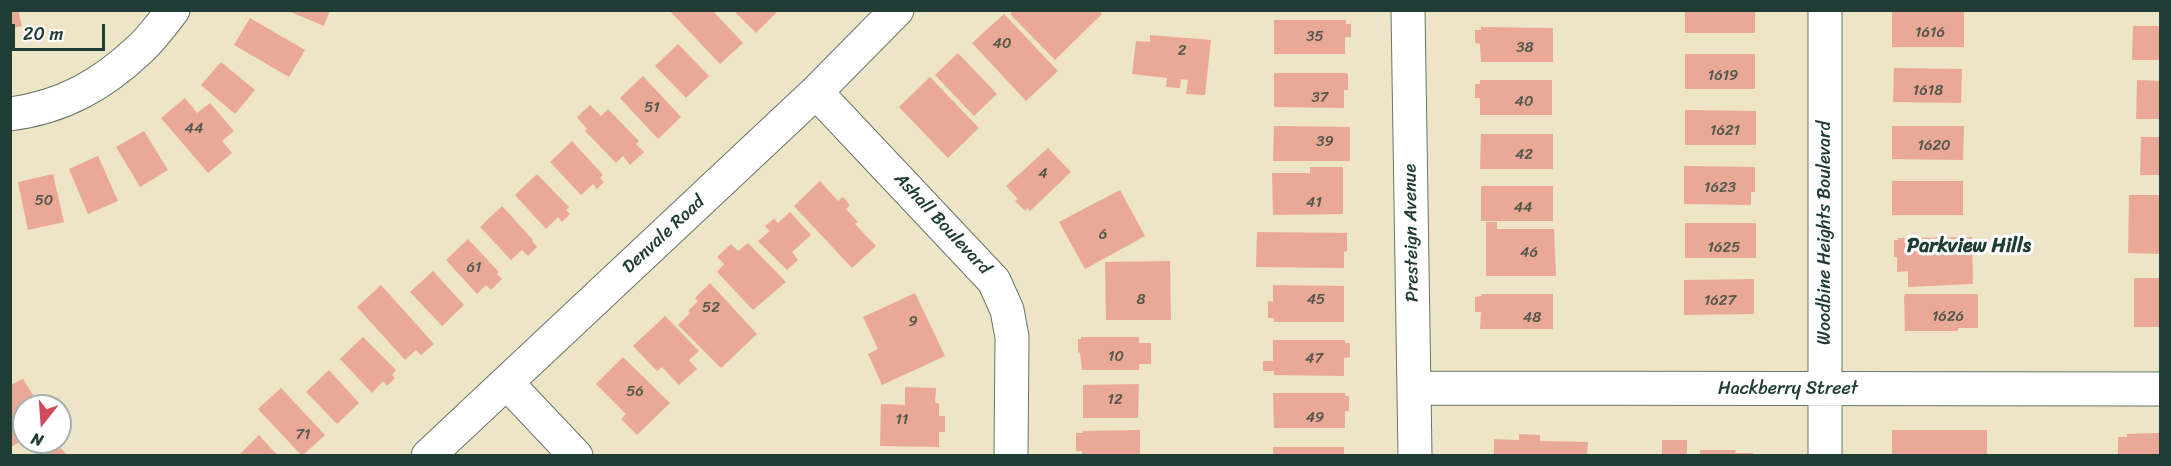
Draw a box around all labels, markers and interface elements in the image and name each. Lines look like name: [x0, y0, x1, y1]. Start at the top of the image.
scale bar: [15, 12, 108, 50]
text: 20 m: [23, 18, 63, 50]
house number: 1616: [1915, 24, 1945, 42]
house number: 35: [1306, 28, 1324, 46]
house number: 40: [993, 35, 1011, 53]
house number: 38: [1516, 39, 1534, 57]
house number: 2: [1178, 42, 1186, 60]
house number: 1619: [1708, 67, 1738, 85]
house number: 1618: [1913, 82, 1943, 100]
house number: 37: [1312, 89, 1328, 107]
house number: 40: [1515, 93, 1533, 111]
house number: 51: [644, 99, 660, 117]
house number: 44: [185, 120, 203, 138]
street label: Woodbine Heights Boulevard: [1814, 121, 1836, 345]
house number: 1621: [1710, 122, 1740, 140]
house number: 39: [1316, 133, 1334, 151]
house number: 1620: [1917, 137, 1951, 155]
house number: 42: [1515, 146, 1533, 164]
street label: Presteign Avenue: [1400, 164, 1424, 302]
house number: 4: [1038, 165, 1048, 183]
street label: Ashall Boulevard: [889, 168, 995, 280]
house number: 1623: [1704, 179, 1736, 197]
house number: 50: [35, 192, 53, 210]
street label: Denvale Road: [619, 192, 709, 278]
house number: 41: [1306, 194, 1322, 212]
house number: 44: [1514, 199, 1532, 217]
house number: 6: [1099, 226, 1107, 244]
district label: Parkview Hills: [1907, 235, 2031, 259]
house number: 1625: [1708, 239, 1740, 257]
house number: 46: [1520, 244, 1538, 262]
house number: 61: [467, 259, 481, 277]
house number: 8: [1136, 291, 1146, 309]
house number: 45: [1307, 291, 1325, 309]
house number: 1627: [1704, 292, 1736, 310]
house number: 52: [702, 299, 720, 317]
house number: 1626: [1932, 308, 1964, 326]
house number: 48: [1523, 309, 1541, 327]
house number: 9: [908, 313, 918, 331]
house number: 10: [1108, 348, 1124, 366]
house number: 47: [1305, 350, 1323, 368]
street label: Hackberry Street: [1718, 378, 1858, 400]
house number: 56: [626, 383, 644, 401]
house number: 12: [1107, 391, 1123, 409]
north arrow: [12, 394, 72, 454]
house number: 49: [1306, 409, 1324, 427]
house number: 11: [896, 411, 908, 429]
text: N: [28, 424, 47, 455]
house number: 71: [296, 426, 310, 444]

